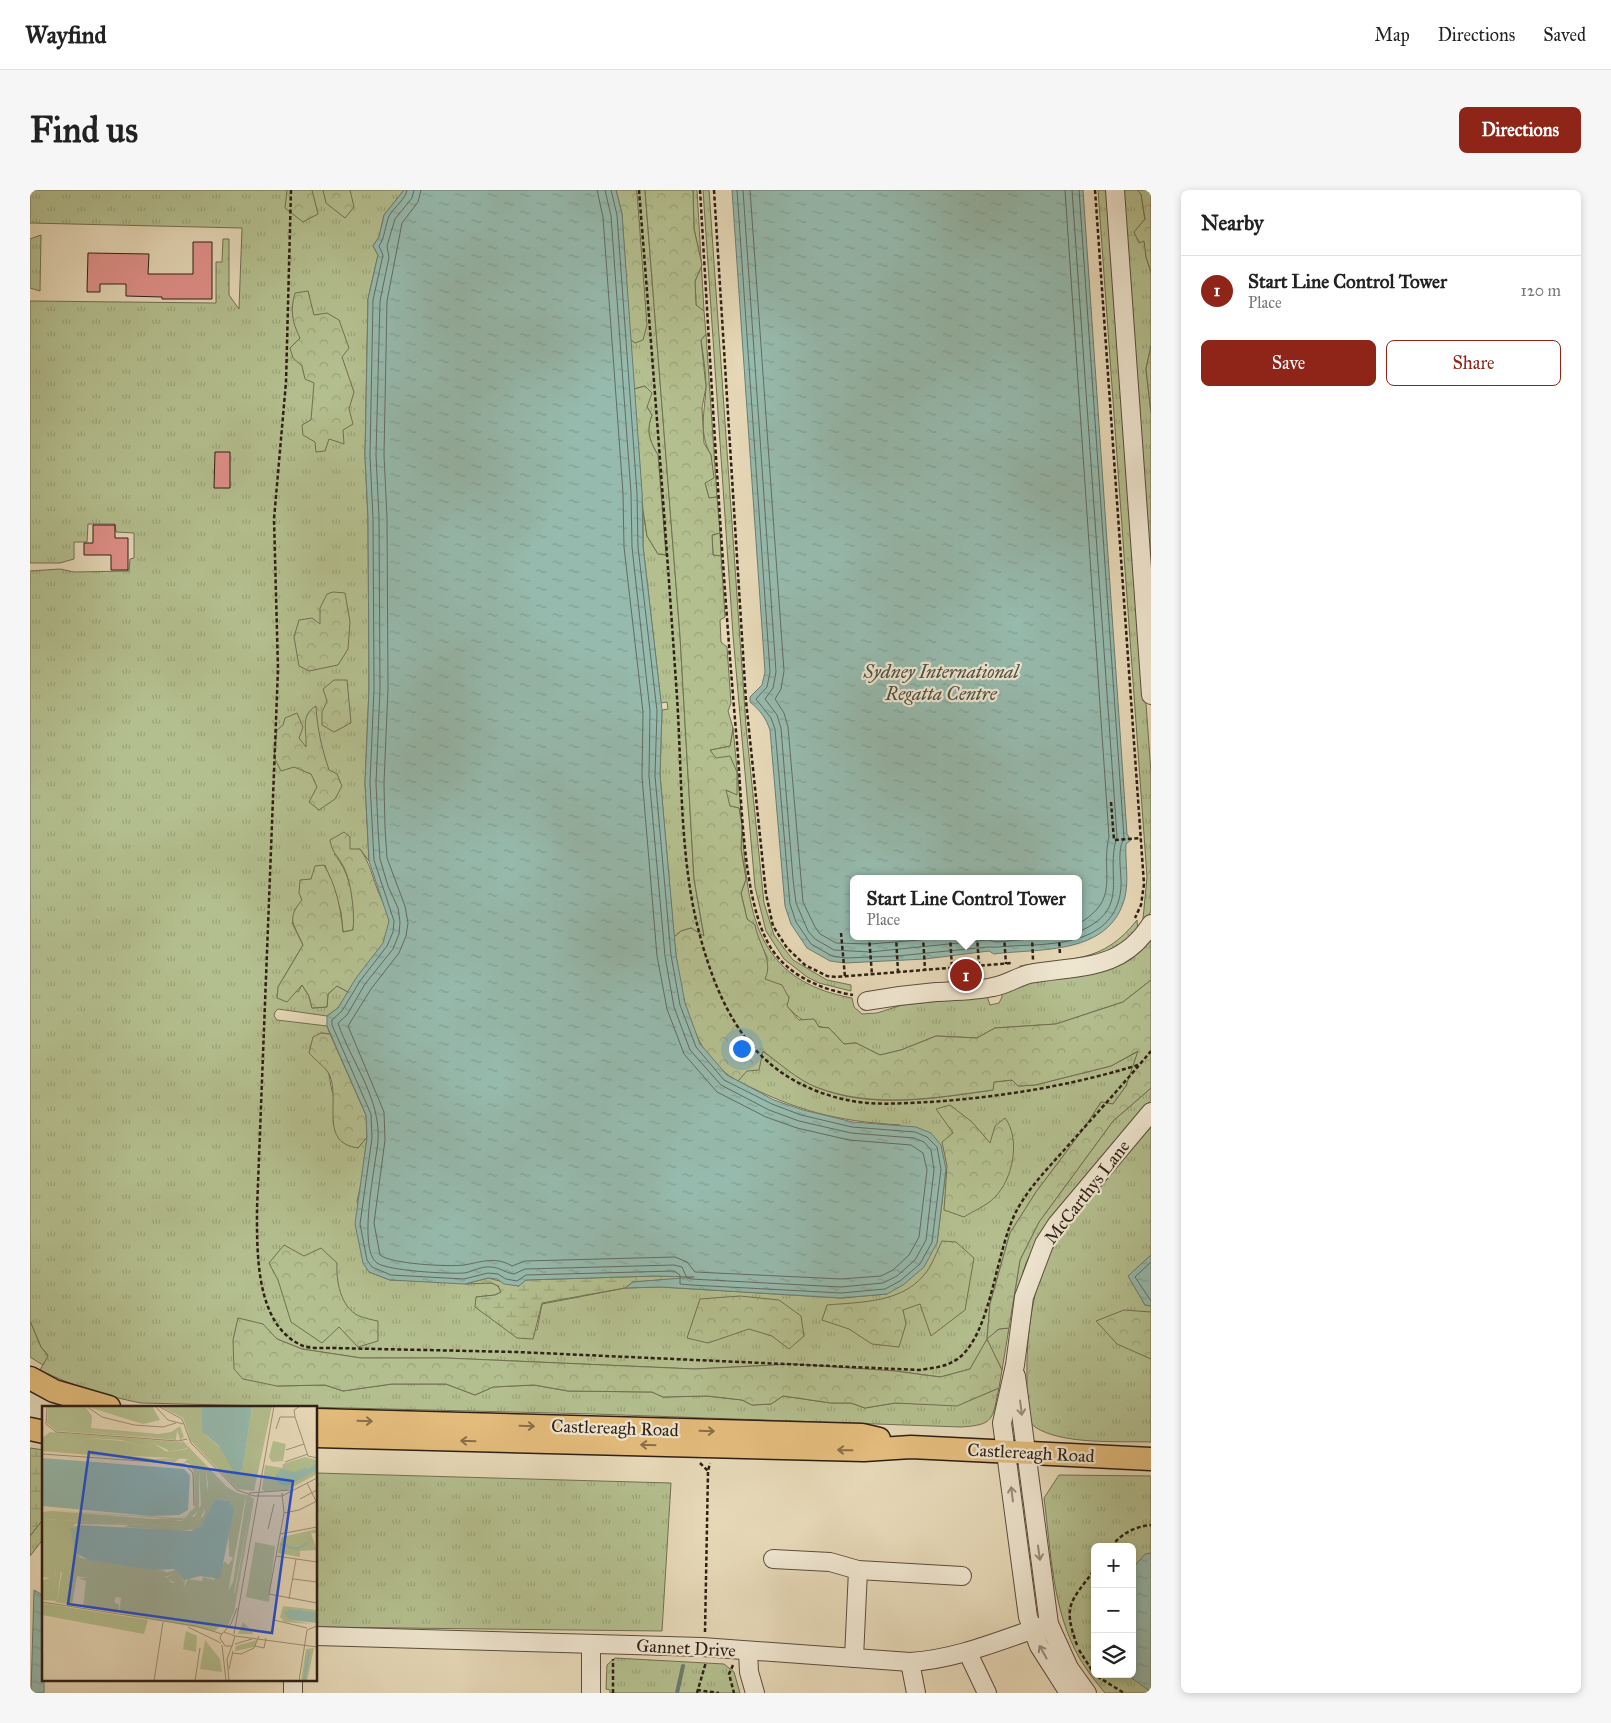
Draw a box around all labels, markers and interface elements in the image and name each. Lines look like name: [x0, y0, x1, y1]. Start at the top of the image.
text: Wayfind: [25, 20, 107, 50]
text: Map: [1374, 24, 1410, 46]
text: Directions: [1438, 24, 1515, 46]
text: Saved: [1543, 24, 1586, 46]
button: Directions: [1459, 107, 1581, 153]
text: Find us: [30, 109, 138, 152]
text: Nearby: [1201, 210, 1264, 236]
text: Start Line Control Tower: [1248, 270, 1447, 293]
text: 1: [1214, 281, 1220, 300]
text: 120 m: [1521, 281, 1561, 300]
text: Place: [1248, 293, 1282, 312]
button: Save: [1201, 340, 1376, 386]
button: Share: [1386, 340, 1561, 386]
water label: Sydney International Regatta Centre: [863, 660, 1020, 705]
popup: [850, 875, 1082, 940]
text: Start Line Control Tower: [866, 887, 1066, 910]
text: Place: [866, 910, 900, 929]
pin: 1: [950, 956, 982, 994]
your location: [729, 1036, 755, 1062]
street label: McCarthys Lane: [1040, 1136, 1134, 1248]
one-way arrow: [1016, 1400, 1026, 1416]
inset map: [42, 1406, 318, 1680]
street label: Castlereagh Road: [551, 1415, 679, 1442]
one-way arrow: [356, 1416, 373, 1426]
one-way arrow: [519, 1421, 535, 1430]
one-way arrow: [699, 1426, 715, 1435]
one-way arrow: [460, 1436, 476, 1445]
street label: Castlereagh Road: [967, 1439, 1095, 1468]
one-way arrow: [640, 1441, 656, 1450]
one-way arrow: [838, 1445, 854, 1455]
one-way arrow: [1006, 1486, 1016, 1502]
map controls: [1091, 1543, 1136, 1678]
button: +: [1091, 1543, 1136, 1588]
one-way arrow: [1034, 1544, 1044, 1560]
button: −: [1091, 1588, 1136, 1633]
button: layers: [1091, 1633, 1136, 1678]
street label: Gannet Drive: [636, 1634, 736, 1662]
one-way arrow: [1038, 1645, 1047, 1660]

